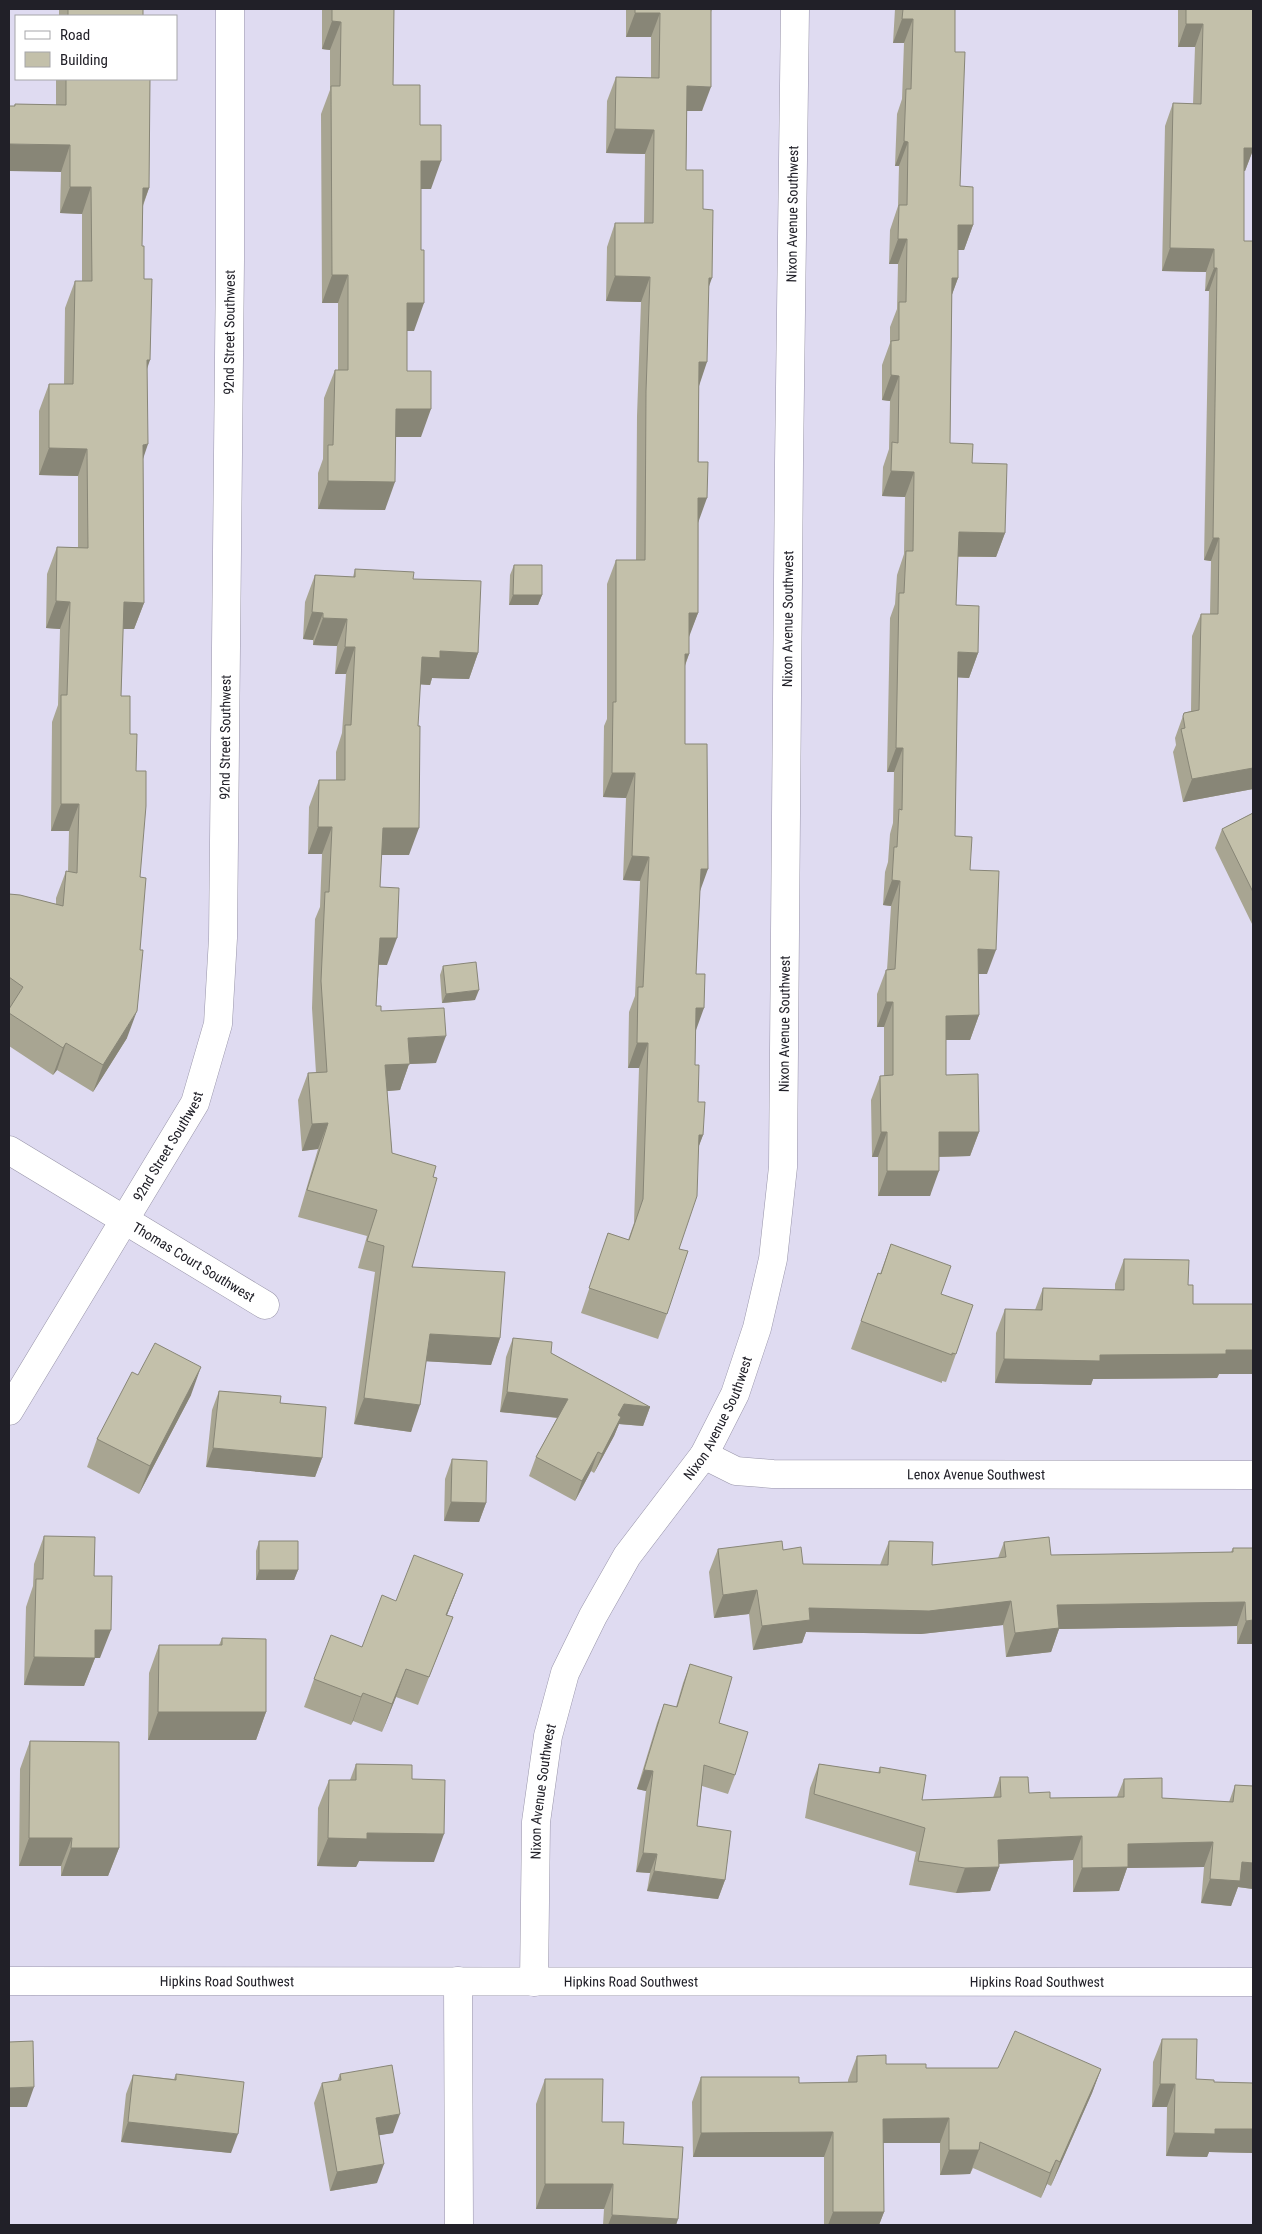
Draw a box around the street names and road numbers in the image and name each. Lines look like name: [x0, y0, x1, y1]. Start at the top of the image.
street label: Nixon Avenue Southwest: [783, 146, 801, 282]
street label: 92nd Street Southwest: [221, 270, 238, 395]
street label: Nixon Avenue Southwest: [779, 551, 796, 687]
street label: 92nd Street Southwest: [216, 675, 234, 800]
street label: Nixon Avenue Southwest: [776, 956, 793, 1092]
street label: 92nd Street Southwest: [130, 1089, 206, 1204]
street label: Thomas Court Southwest: [130, 1219, 258, 1305]
street label: Nixon Avenue Southwest: [680, 1354, 755, 1483]
street label: Lenox Avenue Southwest: [907, 1466, 1045, 1483]
street label: Nixon Avenue Southwest: [528, 1722, 559, 1859]
street label: Hipkins Road Southwest: [160, 1973, 294, 1989]
street label: Hipkins Road Southwest: [564, 1973, 698, 1990]
street label: Hipkins Road Southwest: [970, 1974, 1104, 1990]

